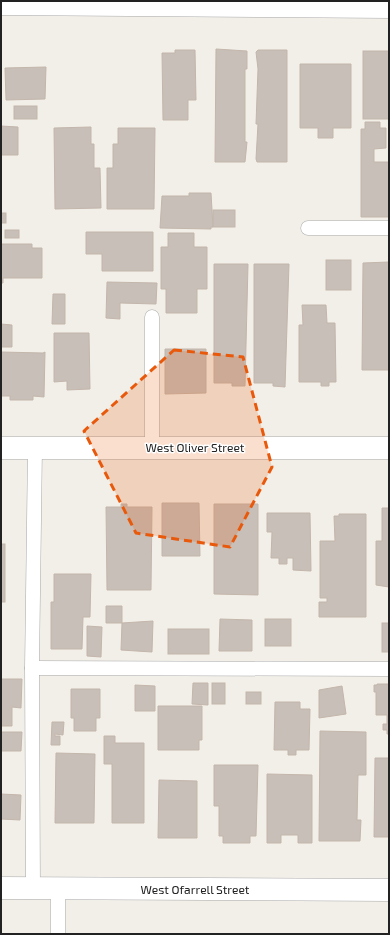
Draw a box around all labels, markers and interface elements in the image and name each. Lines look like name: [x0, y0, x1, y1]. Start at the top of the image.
street label: West Oliver Street: [146, 440, 245, 454]
street label: West Ofarrell Street: [141, 882, 250, 896]

